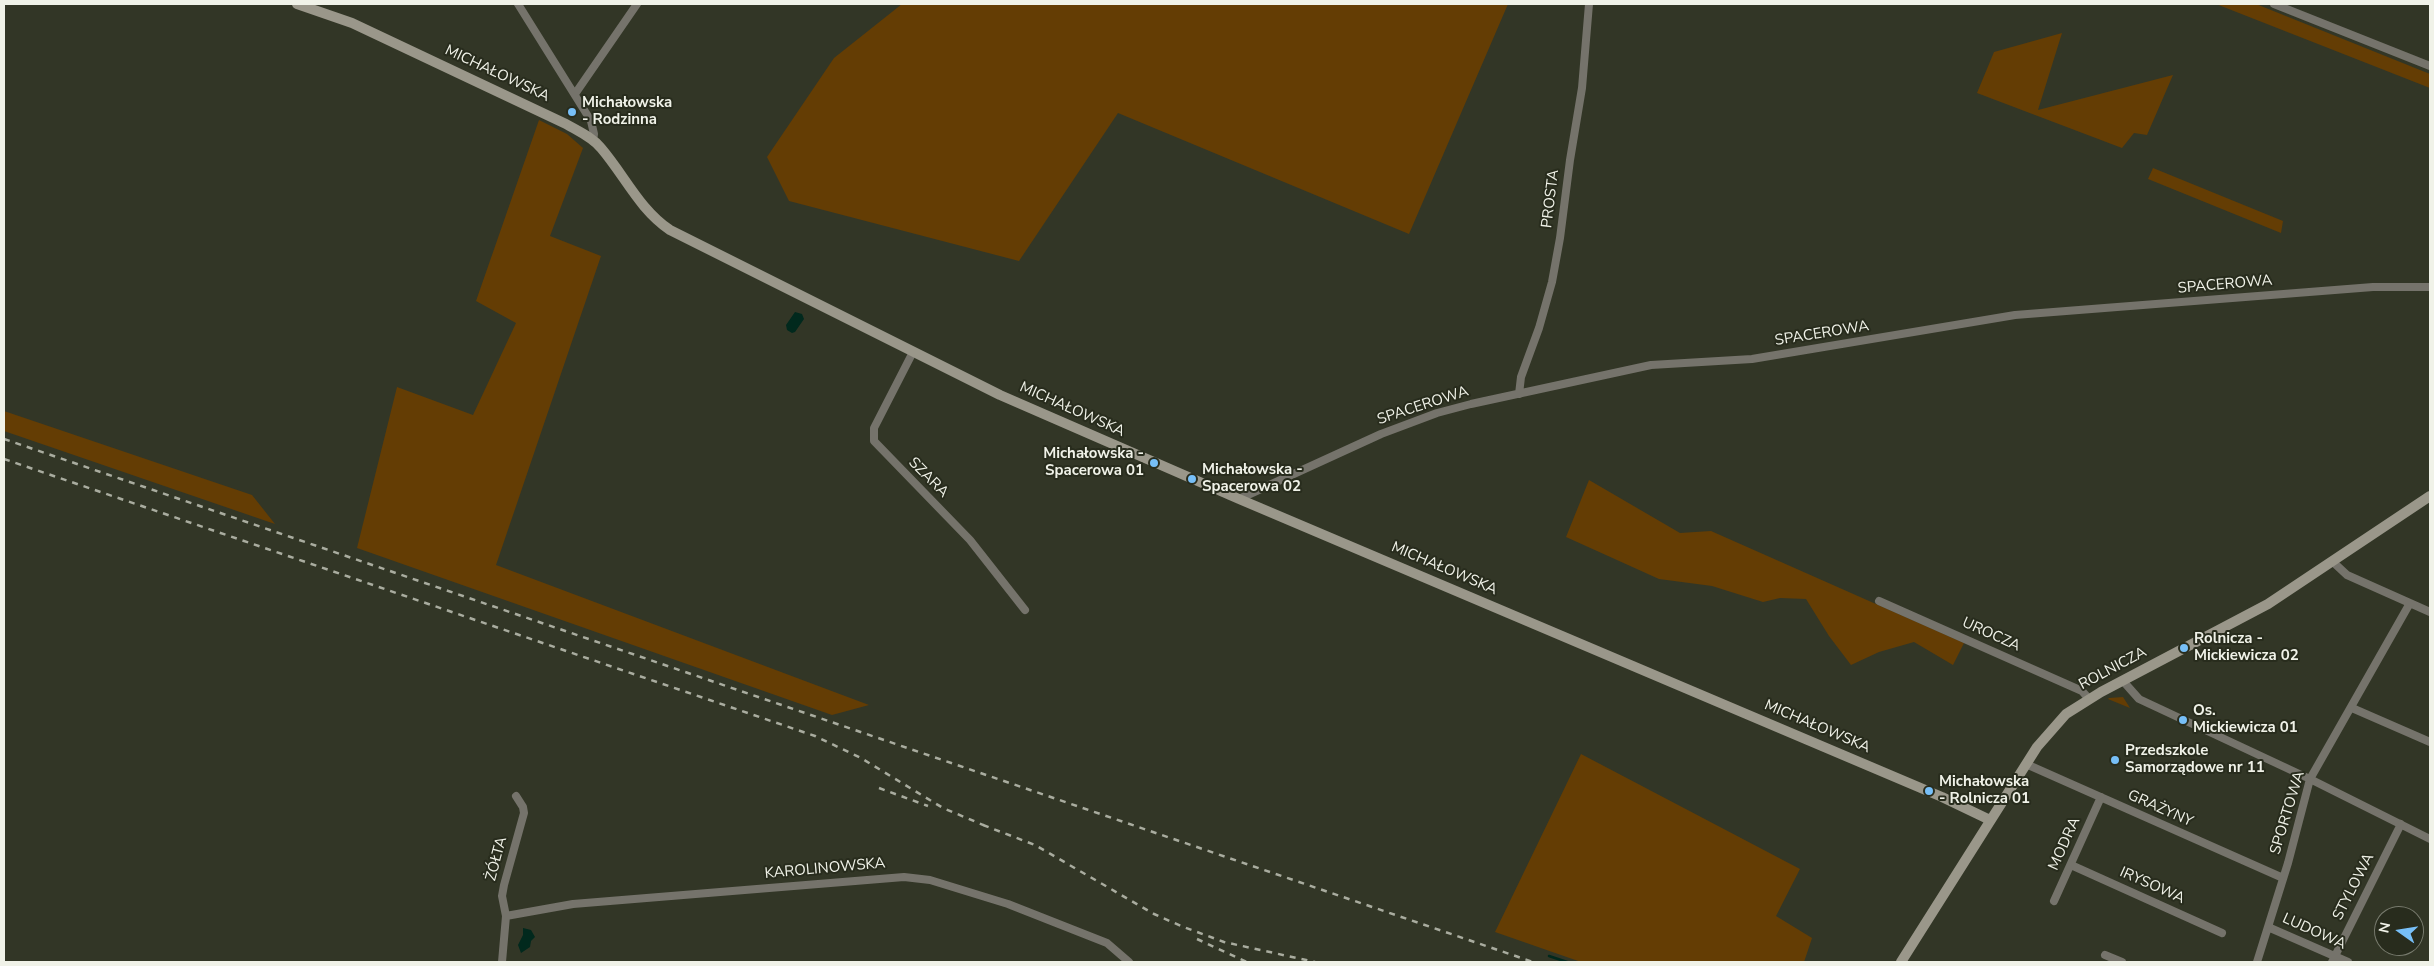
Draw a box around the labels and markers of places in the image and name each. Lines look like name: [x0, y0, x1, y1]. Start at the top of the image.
place label: Michałowska - Rodzinna: [582, 94, 672, 129]
marker: Michałowska - Rodzinna: [566, 106, 578, 118]
place label: Michałowska - Spacerowa 01: [1043, 445, 1144, 480]
marker: Michałowska - Spacerowa 01: [1148, 457, 1160, 469]
place label: Michałowska - Spacerowa 02: [1202, 461, 1303, 496]
marker: Michałowska - Spacerowa 02: [1186, 473, 1198, 485]
place label: Rolnicza - Mickiewicza 02: [2194, 630, 2299, 665]
marker: Rolnicza - Mickiewicza 02: [2178, 642, 2190, 654]
place label: Os. Mickiewicza 01: [2193, 702, 2298, 737]
marker: Os. Mickiewicza 01: [2177, 714, 2189, 726]
place label: Przedszkole Samorządowe nr 11: [2125, 742, 2265, 777]
marker: Przedszkole Samorządowe nr 11: [2109, 754, 2121, 766]
place label: Michałowska - Rolnicza 01: [1939, 773, 2030, 808]
marker: Michałowska - Rolnicza 01: [1923, 785, 1935, 797]

